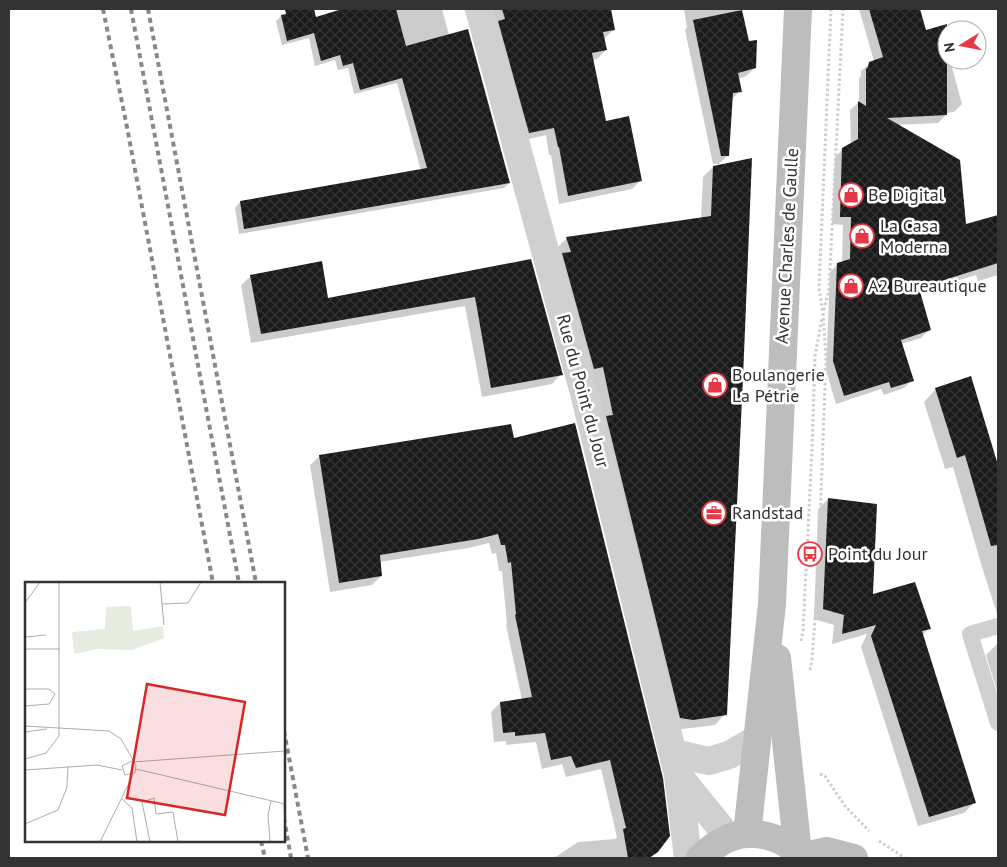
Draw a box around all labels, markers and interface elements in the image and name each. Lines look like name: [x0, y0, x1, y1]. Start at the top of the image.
north arrow: [937, 20, 987, 70]
text: N: [940, 41, 959, 53]
street label: Avenue Charles de Gaulle: [770, 148, 803, 344]
shop icon: Be Digital: [838, 182, 864, 208]
place label: Be Digital: [868, 183, 945, 206]
place label: La Casa Moderna: [880, 214, 948, 258]
shop icon: La Casa Moderna: [849, 223, 875, 249]
shop icon: A2 Bureautique: [838, 273, 864, 299]
place label: A2 Bureautique: [868, 274, 987, 297]
street label: Rue du Point du Jour: [552, 312, 615, 470]
place label: Boulangerie La Pétrie: [732, 363, 825, 407]
shop icon: Boulangerie La Pétrie: [702, 372, 728, 398]
office icon: Randstad: [701, 500, 727, 526]
place label: Randstad: [732, 501, 803, 524]
bus stop icon: Point du Jour: [797, 541, 823, 567]
place label: Point du Jour: [828, 542, 928, 565]
inset map: [25, 582, 285, 842]

